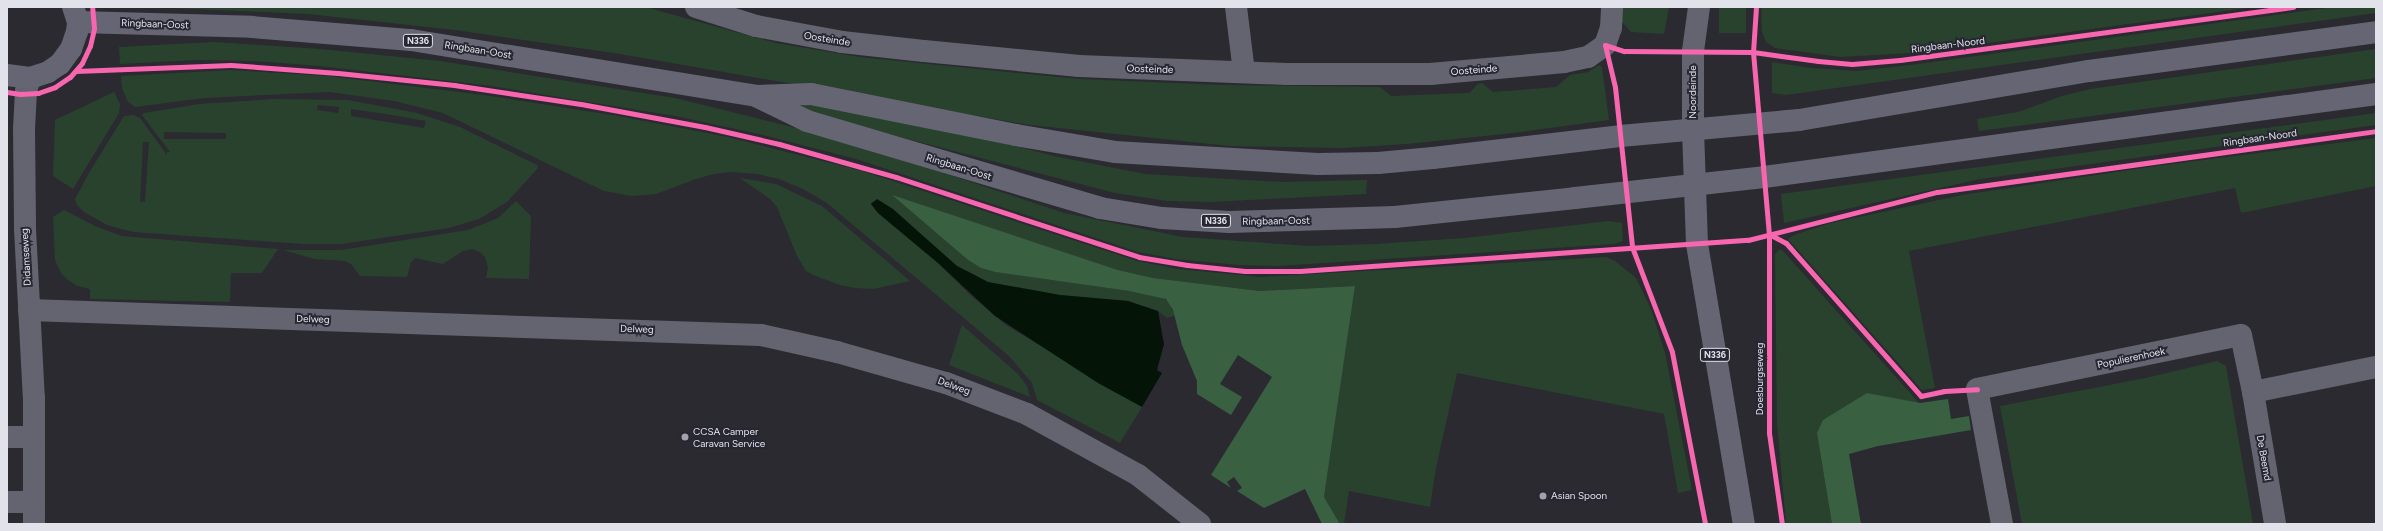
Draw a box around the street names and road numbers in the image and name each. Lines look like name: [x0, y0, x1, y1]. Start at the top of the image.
street label: Ringbaan-Oost: [121, 17, 189, 31]
street label: Oosteinde: [803, 29, 851, 49]
road number: N336: [402, 34, 434, 48]
street label: Ringbaan-Noord: [1910, 35, 1986, 55]
street label: Ringbaan-Oost: [444, 39, 512, 61]
street label: Oosteinde: [1126, 62, 1174, 76]
street label: Oosteinde: [1450, 62, 1498, 78]
street label: Noordeinde: [1687, 65, 1699, 119]
street label: Ringbaan-Noord: [2222, 127, 2298, 149]
street label: Ringbaan-Oost: [925, 151, 993, 183]
road number: N336: [1200, 214, 1232, 228]
street label: Ringbaan-Oost: [1242, 214, 1310, 228]
street label: Didamseweg: [18, 228, 34, 286]
street label: Delweg: [296, 312, 330, 326]
street label: Delweg: [620, 322, 654, 336]
street label: Doesburgseweg: [1754, 343, 1766, 415]
street label: Populierenhoek: [2096, 345, 2166, 371]
road number: N336: [1699, 348, 1731, 362]
street label: Delweg: [936, 375, 972, 397]
street label: De Beemd: [2254, 434, 2274, 482]

